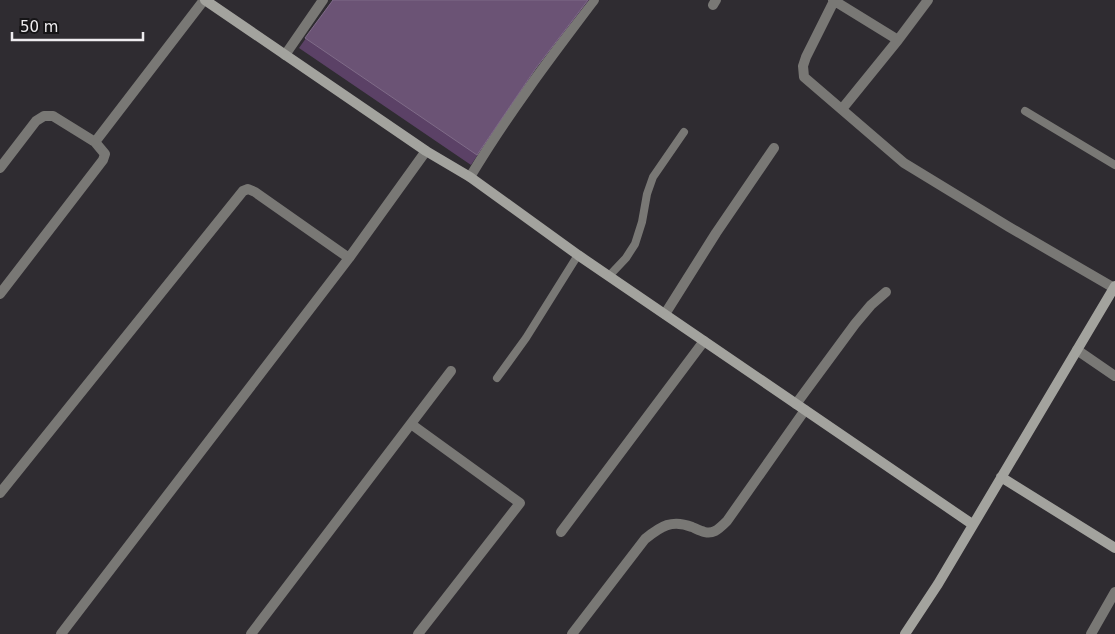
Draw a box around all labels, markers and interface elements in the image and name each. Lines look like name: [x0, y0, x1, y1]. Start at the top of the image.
scale bar: [12, 10, 144, 42]
text: 50 m: [20, 18, 58, 36]

